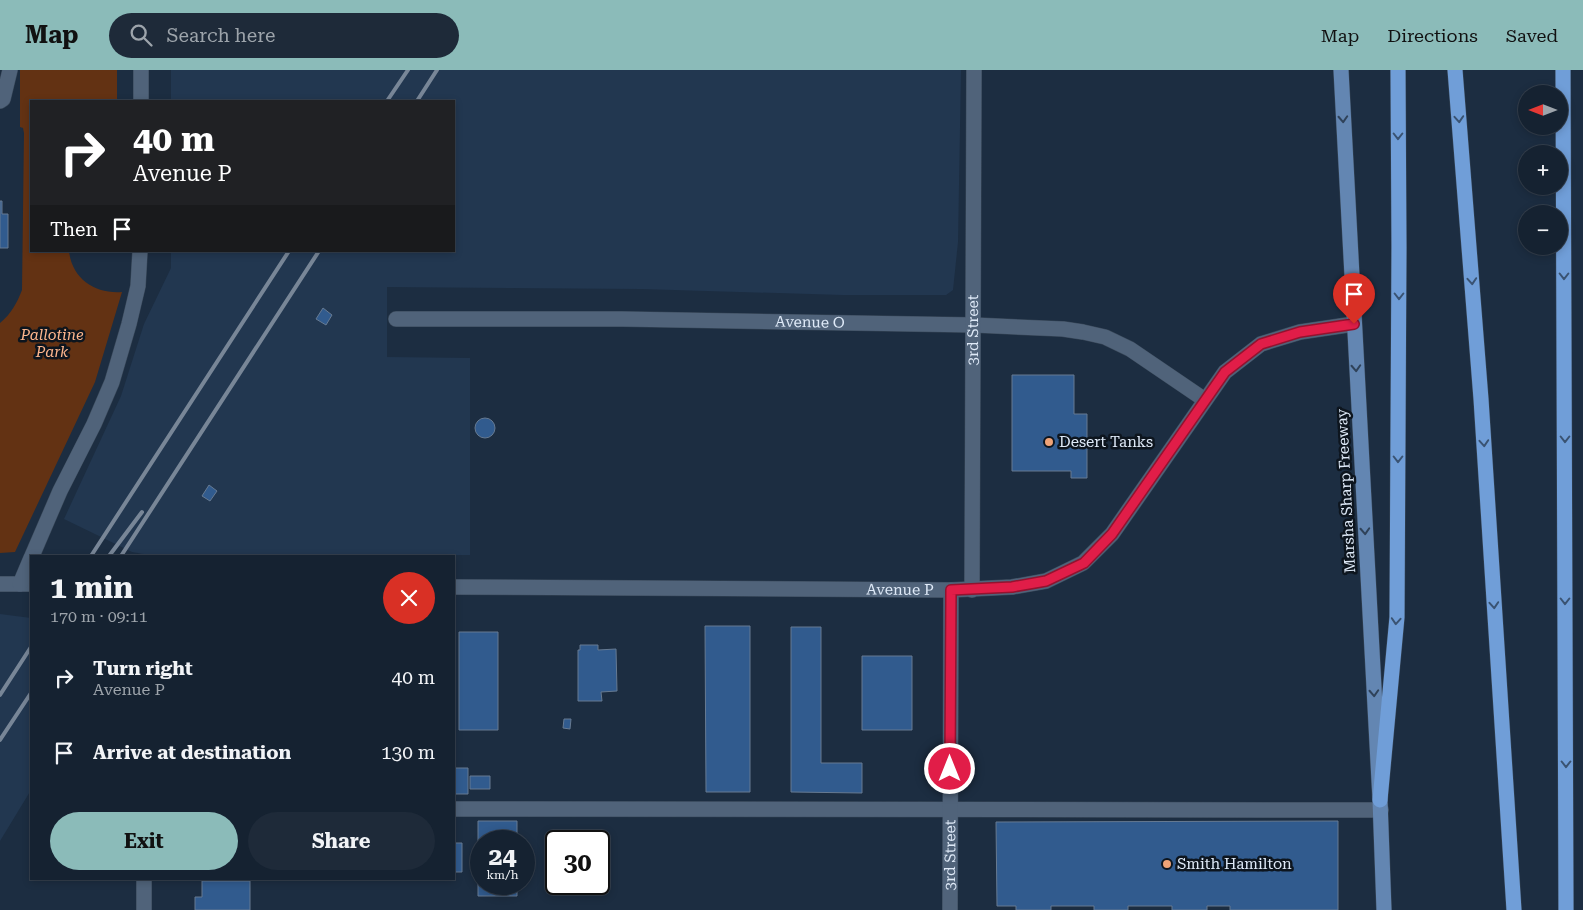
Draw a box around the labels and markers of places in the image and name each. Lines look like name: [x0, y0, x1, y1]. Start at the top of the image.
pin: [1333, 273, 1375, 324]
place label: Desert Tanks: [1059, 433, 1153, 451]
marker: Desert Tanks: [1043, 436, 1055, 448]
place label: Smith Hamilton: [1177, 855, 1292, 873]
marker: Smith Hamilton: [1161, 858, 1173, 870]

